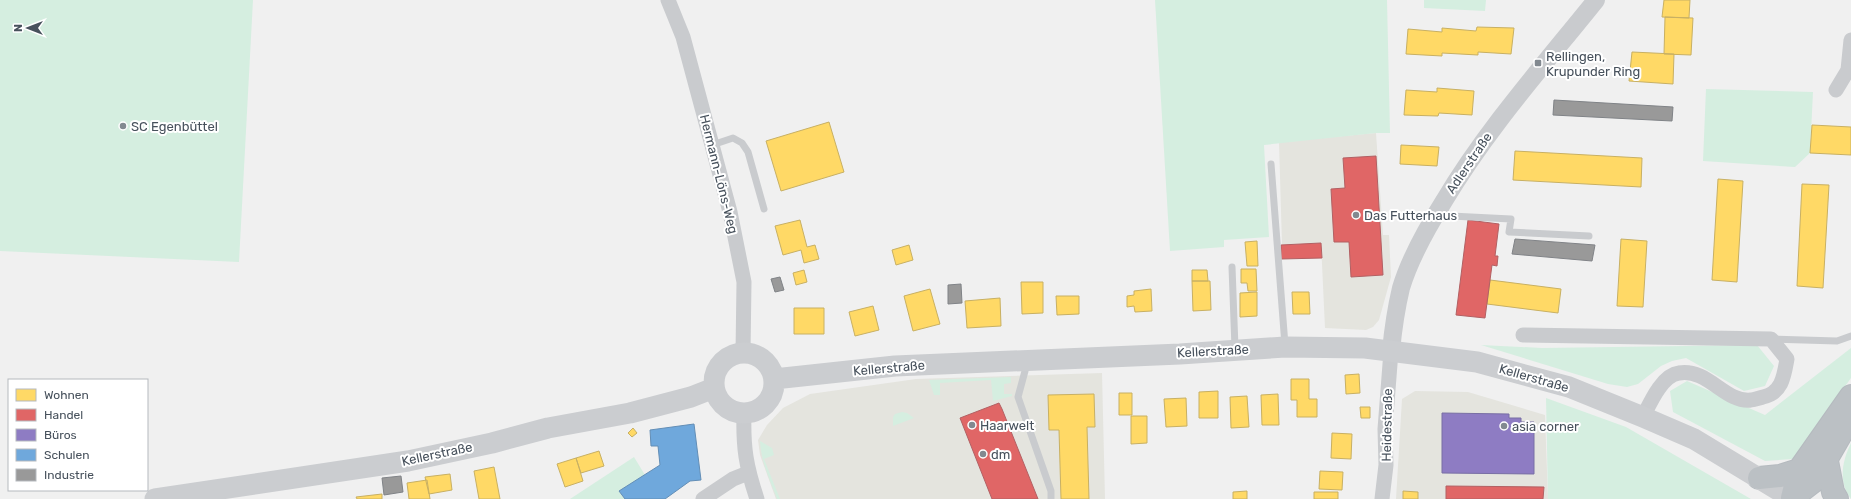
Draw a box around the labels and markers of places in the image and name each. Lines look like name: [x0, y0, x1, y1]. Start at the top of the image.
place label: Rellingen, Krupunder Ring: [1546, 49, 1640, 80]
marker: Rellingen, Krupunder Ring: [1533, 58, 1543, 68]
place label: SC Egenbüttel: [131, 119, 218, 135]
marker: SC Egenbüttel: [118, 121, 128, 131]
place label: Das Futterhaus: [1364, 208, 1458, 223]
marker: Das Futterhaus: [1351, 210, 1361, 220]
place label: Haarwelt: [980, 418, 1034, 433]
place label: asia corner: [1512, 419, 1579, 434]
marker: Haarwelt: [967, 420, 977, 430]
marker: asia corner: [1499, 421, 1509, 431]
place label: dm: [991, 447, 1010, 462]
marker: dm: [978, 449, 988, 459]

